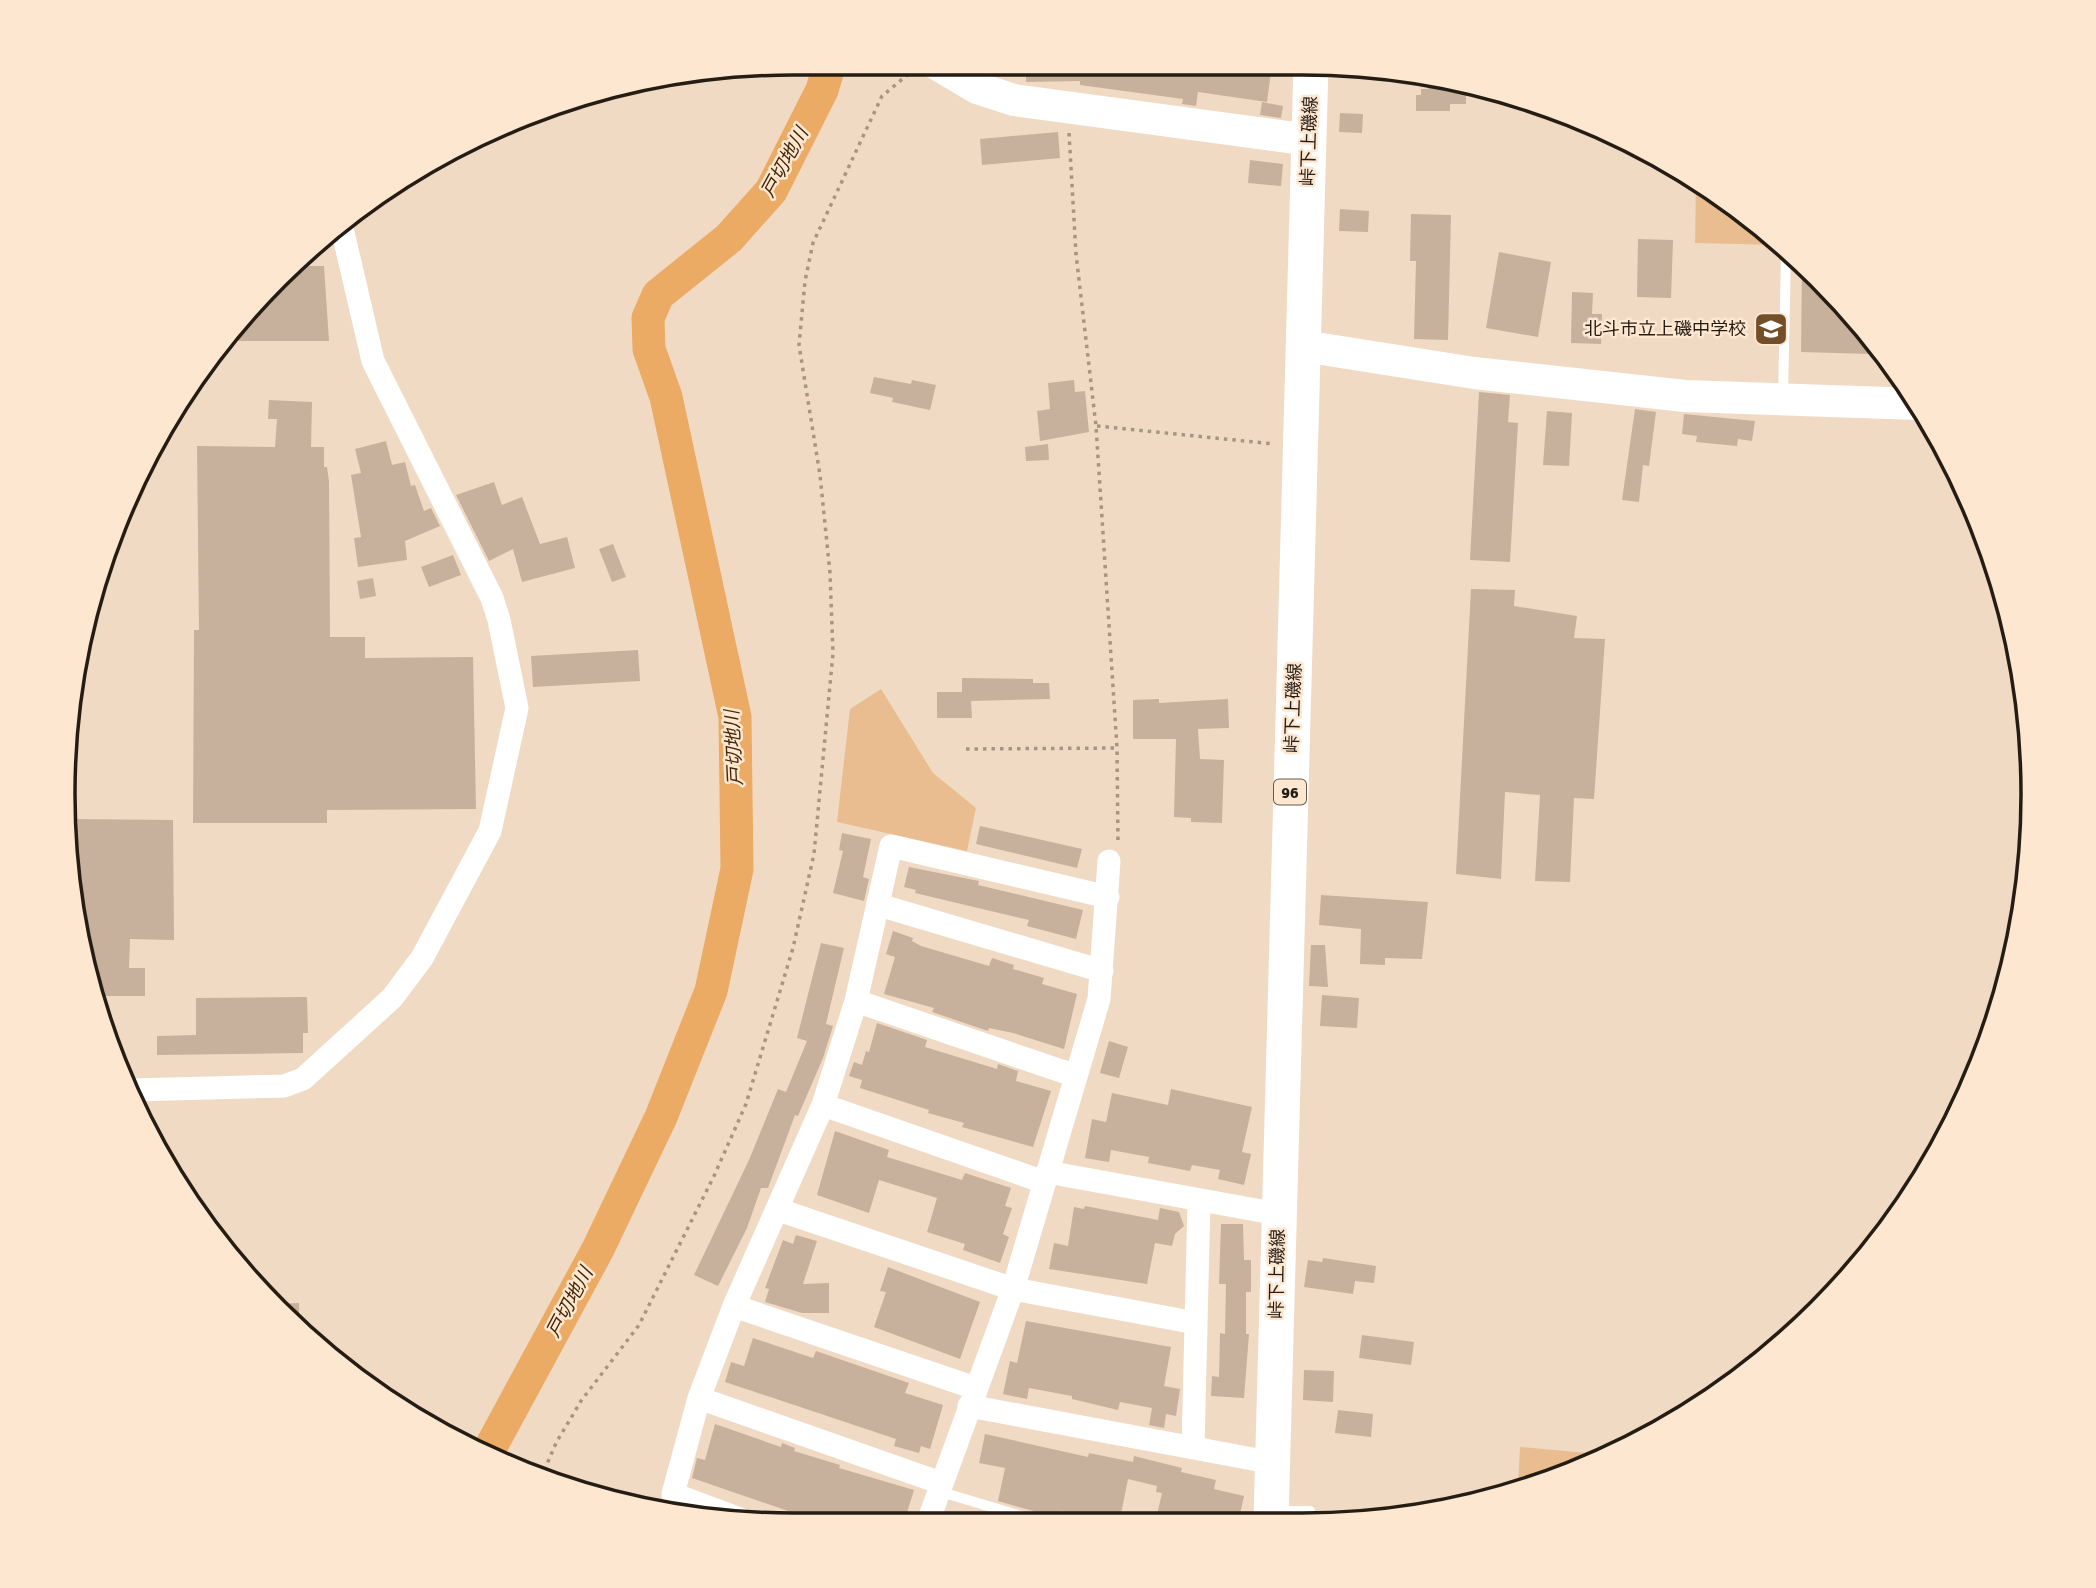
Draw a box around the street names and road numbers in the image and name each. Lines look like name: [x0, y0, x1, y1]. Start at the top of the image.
street label: 峠下上磯線: [1296, 96, 1322, 186]
street label: 峠下上磯線: [1280, 663, 1306, 753]
road number: 96: [1274, 779, 1306, 804]
street label: 峠下上磯線: [1265, 1229, 1289, 1319]

